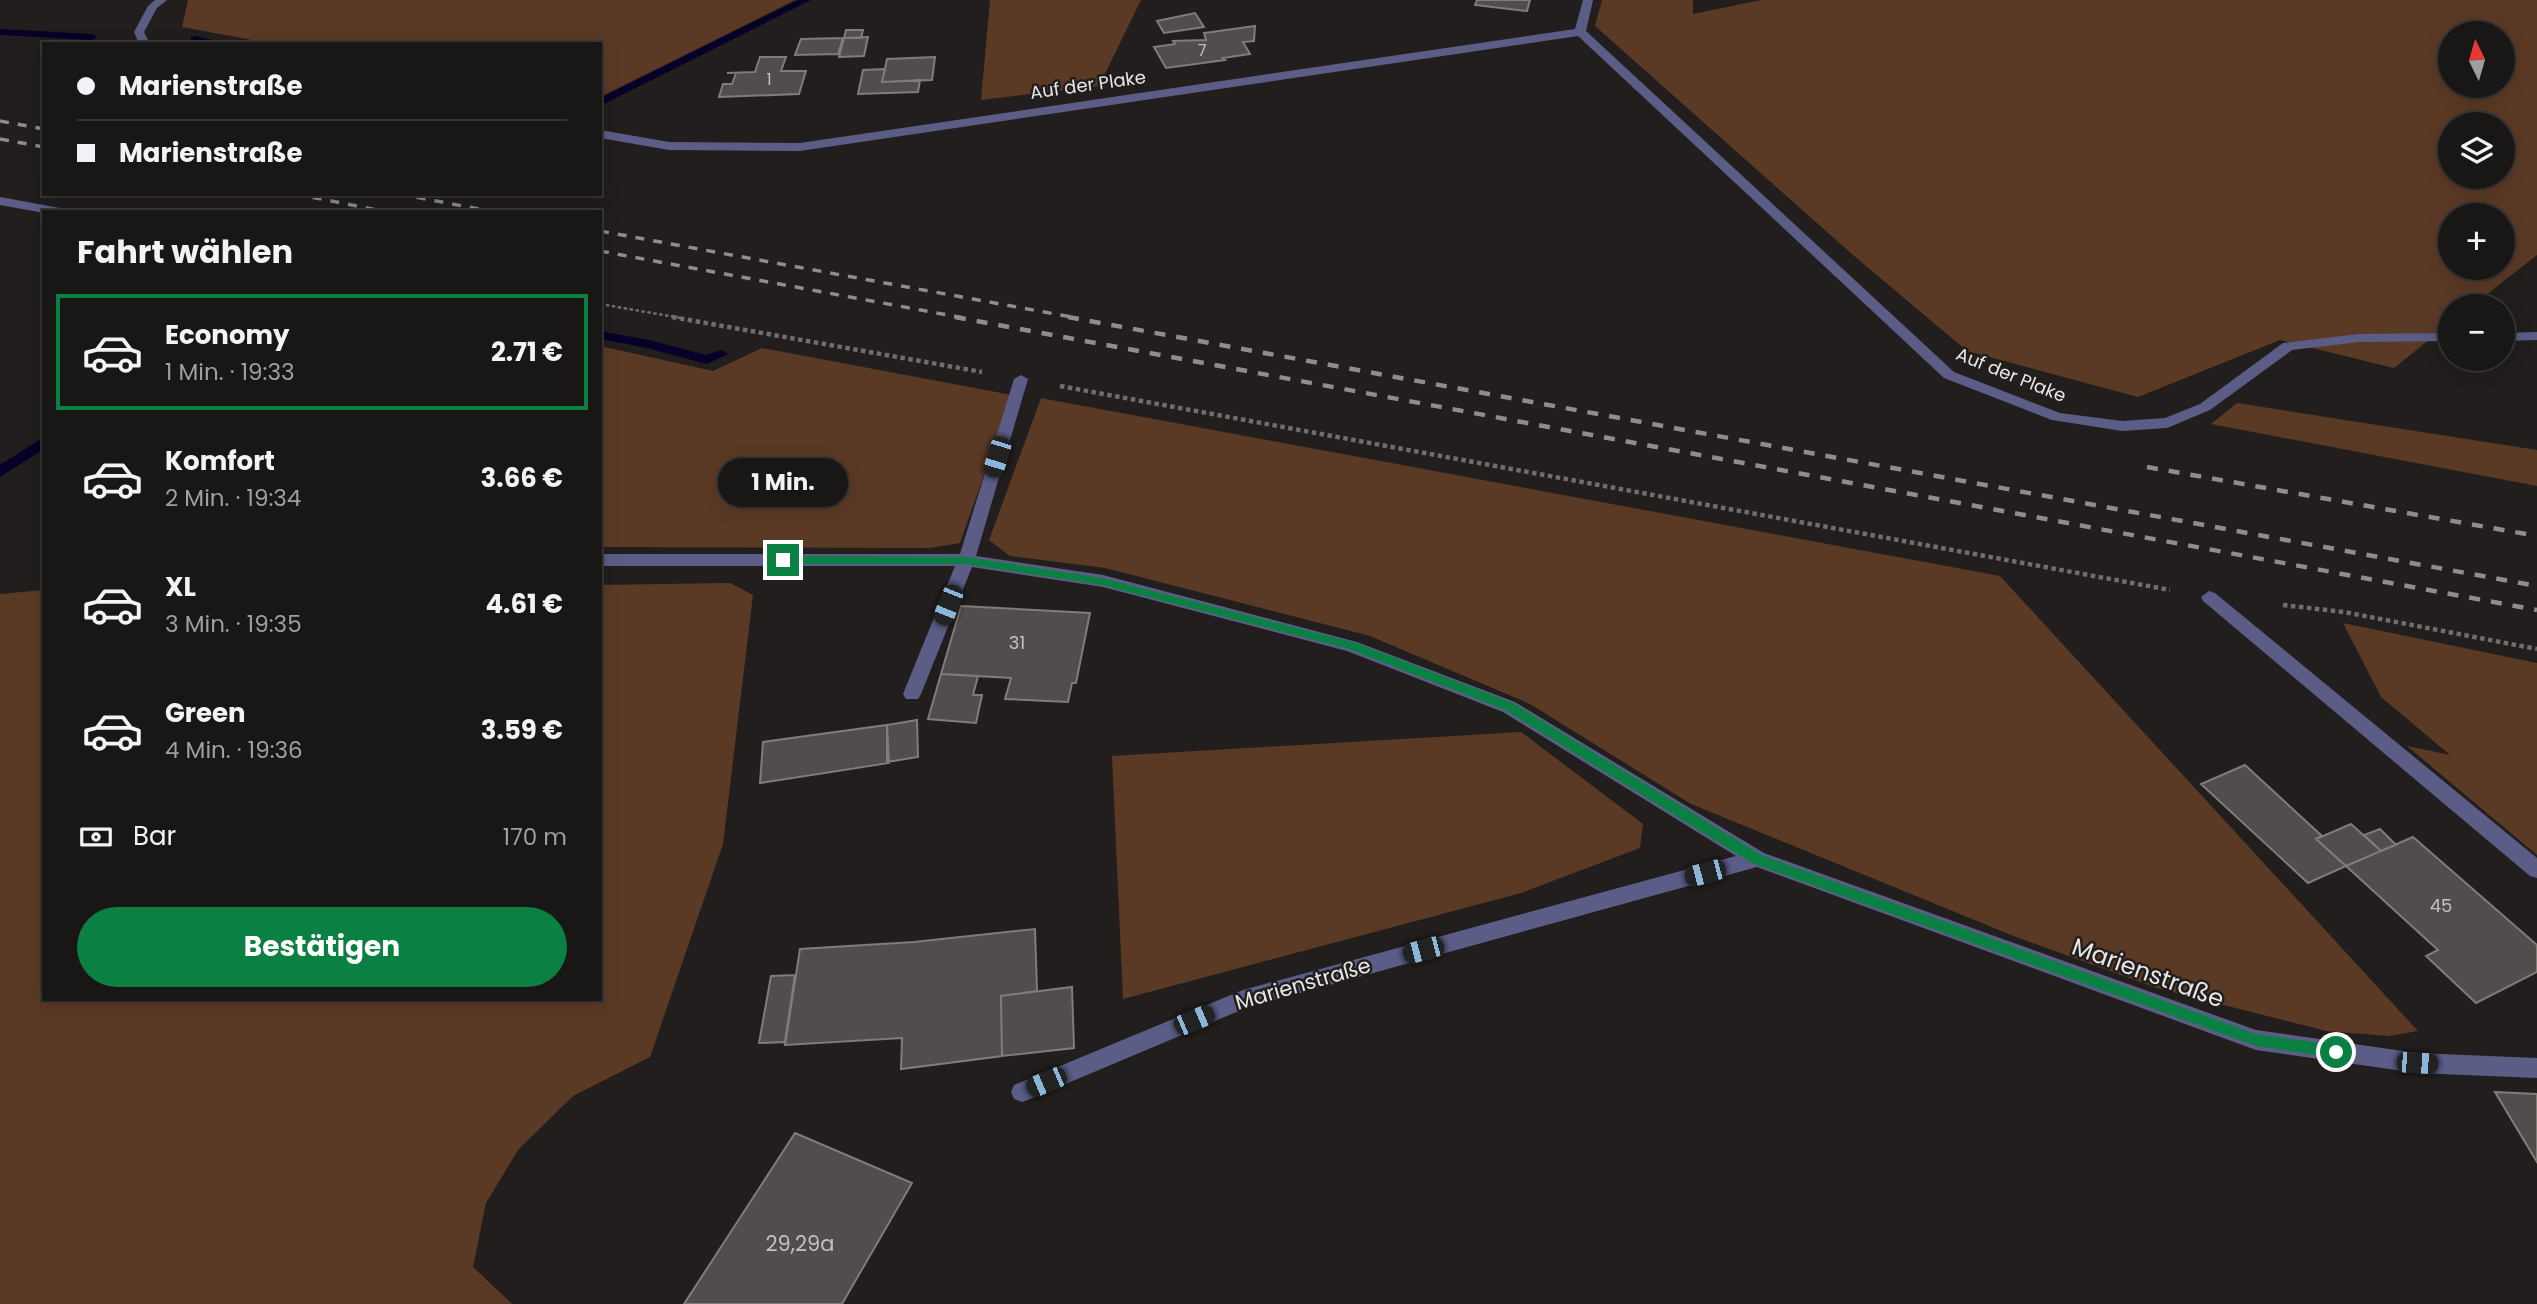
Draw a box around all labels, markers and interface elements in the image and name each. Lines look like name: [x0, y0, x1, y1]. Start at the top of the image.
north arrow: [2438, 21, 2515, 98]
map controls: [2438, 21, 2515, 371]
house number: 7: [1198, 39, 1207, 62]
street label: Auf der Plake: [1028, 64, 1147, 105]
text: Marienstraße: [119, 68, 302, 104]
house number: 1: [766, 68, 772, 91]
button: layers: [2438, 112, 2515, 189]
text: Marienstraße: [119, 135, 302, 171]
button: +: [2438, 203, 2515, 280]
text: Fahrt wählen: [77, 229, 293, 274]
button: −: [2438, 294, 2515, 371]
text: Economy: [165, 317, 289, 353]
icon: car: [81, 321, 144, 384]
text: 2.71 €: [491, 334, 563, 370]
street label: Auf der Plake: [1952, 341, 2070, 408]
text: 1 Min. · 19:33: [165, 356, 295, 388]
car: [981, 434, 1014, 480]
text: Komfort: [165, 443, 275, 479]
icon: car: [81, 447, 144, 510]
callout: 1 Min.: [718, 458, 848, 508]
text: 3.66 €: [481, 460, 563, 496]
text: 1 Min.: [751, 466, 815, 498]
text: 2 Min. · 19:34: [165, 482, 301, 514]
route end: [767, 544, 799, 576]
text: XL: [165, 569, 196, 605]
icon: car: [81, 573, 144, 636]
car: [931, 582, 966, 628]
text: 4.61 €: [486, 586, 563, 622]
text: 3 Min. · 19:35: [165, 608, 302, 640]
house number: 31: [1009, 630, 1025, 655]
text: Green: [165, 695, 246, 731]
icon: car: [81, 699, 144, 762]
text: 3.59 €: [481, 712, 563, 748]
text: 4 Min. · 19:36: [165, 734, 303, 766]
icon: cash: [77, 818, 115, 856]
text: Bar: [133, 818, 176, 854]
text: 170 m: [503, 821, 567, 853]
car: [1682, 857, 1729, 889]
house number: 45: [2430, 893, 2452, 918]
button: Bestätigen: [77, 907, 567, 987]
street label: Marienstraße: [2068, 930, 2229, 1015]
car: [1400, 934, 1447, 966]
street label: Marienstraße: [1232, 950, 1374, 1017]
car: [1171, 1002, 1218, 1038]
route start: [2320, 1036, 2352, 1068]
car: [2396, 1051, 2439, 1075]
car: [1023, 1064, 1070, 1100]
house number: 29,29a: [766, 1229, 834, 1258]

